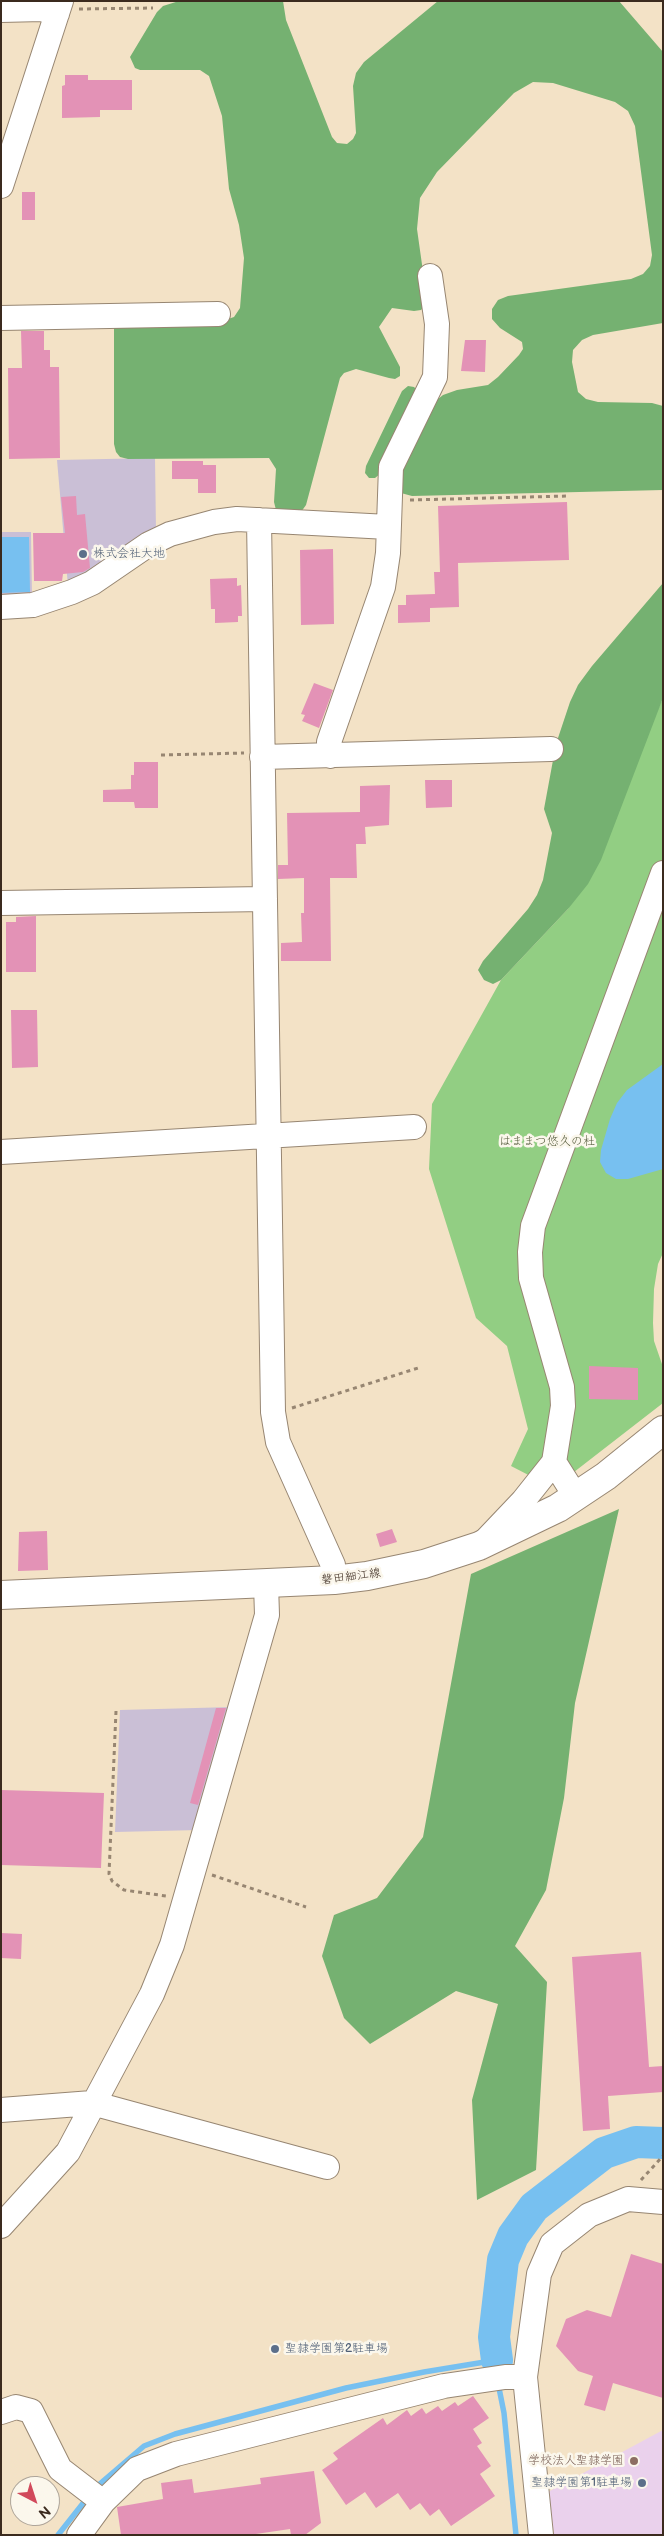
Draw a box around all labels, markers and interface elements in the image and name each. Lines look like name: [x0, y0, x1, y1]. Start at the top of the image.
place label: 株式会社大地: [93, 547, 165, 561]
marker: 株式会社大地: [77, 548, 89, 560]
park label: はままつ悠久の杜: [499, 1135, 595, 1149]
street label: 磐田細江線: [320, 1566, 382, 1588]
place label: 聖隷学園第2駐車場: [285, 2342, 388, 2356]
marker: 聖隷学園第2駐車場: [269, 2343, 281, 2355]
place label: 学校法人聖隷学園: [528, 2454, 624, 2468]
marker: 学校法人聖隷学園: [628, 2455, 640, 2467]
north arrow: [10, 2476, 60, 2526]
place label: 聖隷学園第1駐車場: [531, 2476, 632, 2490]
marker: 聖隷学園第1駐車場: [636, 2477, 648, 2489]
text: N: [35, 2502, 54, 2522]

